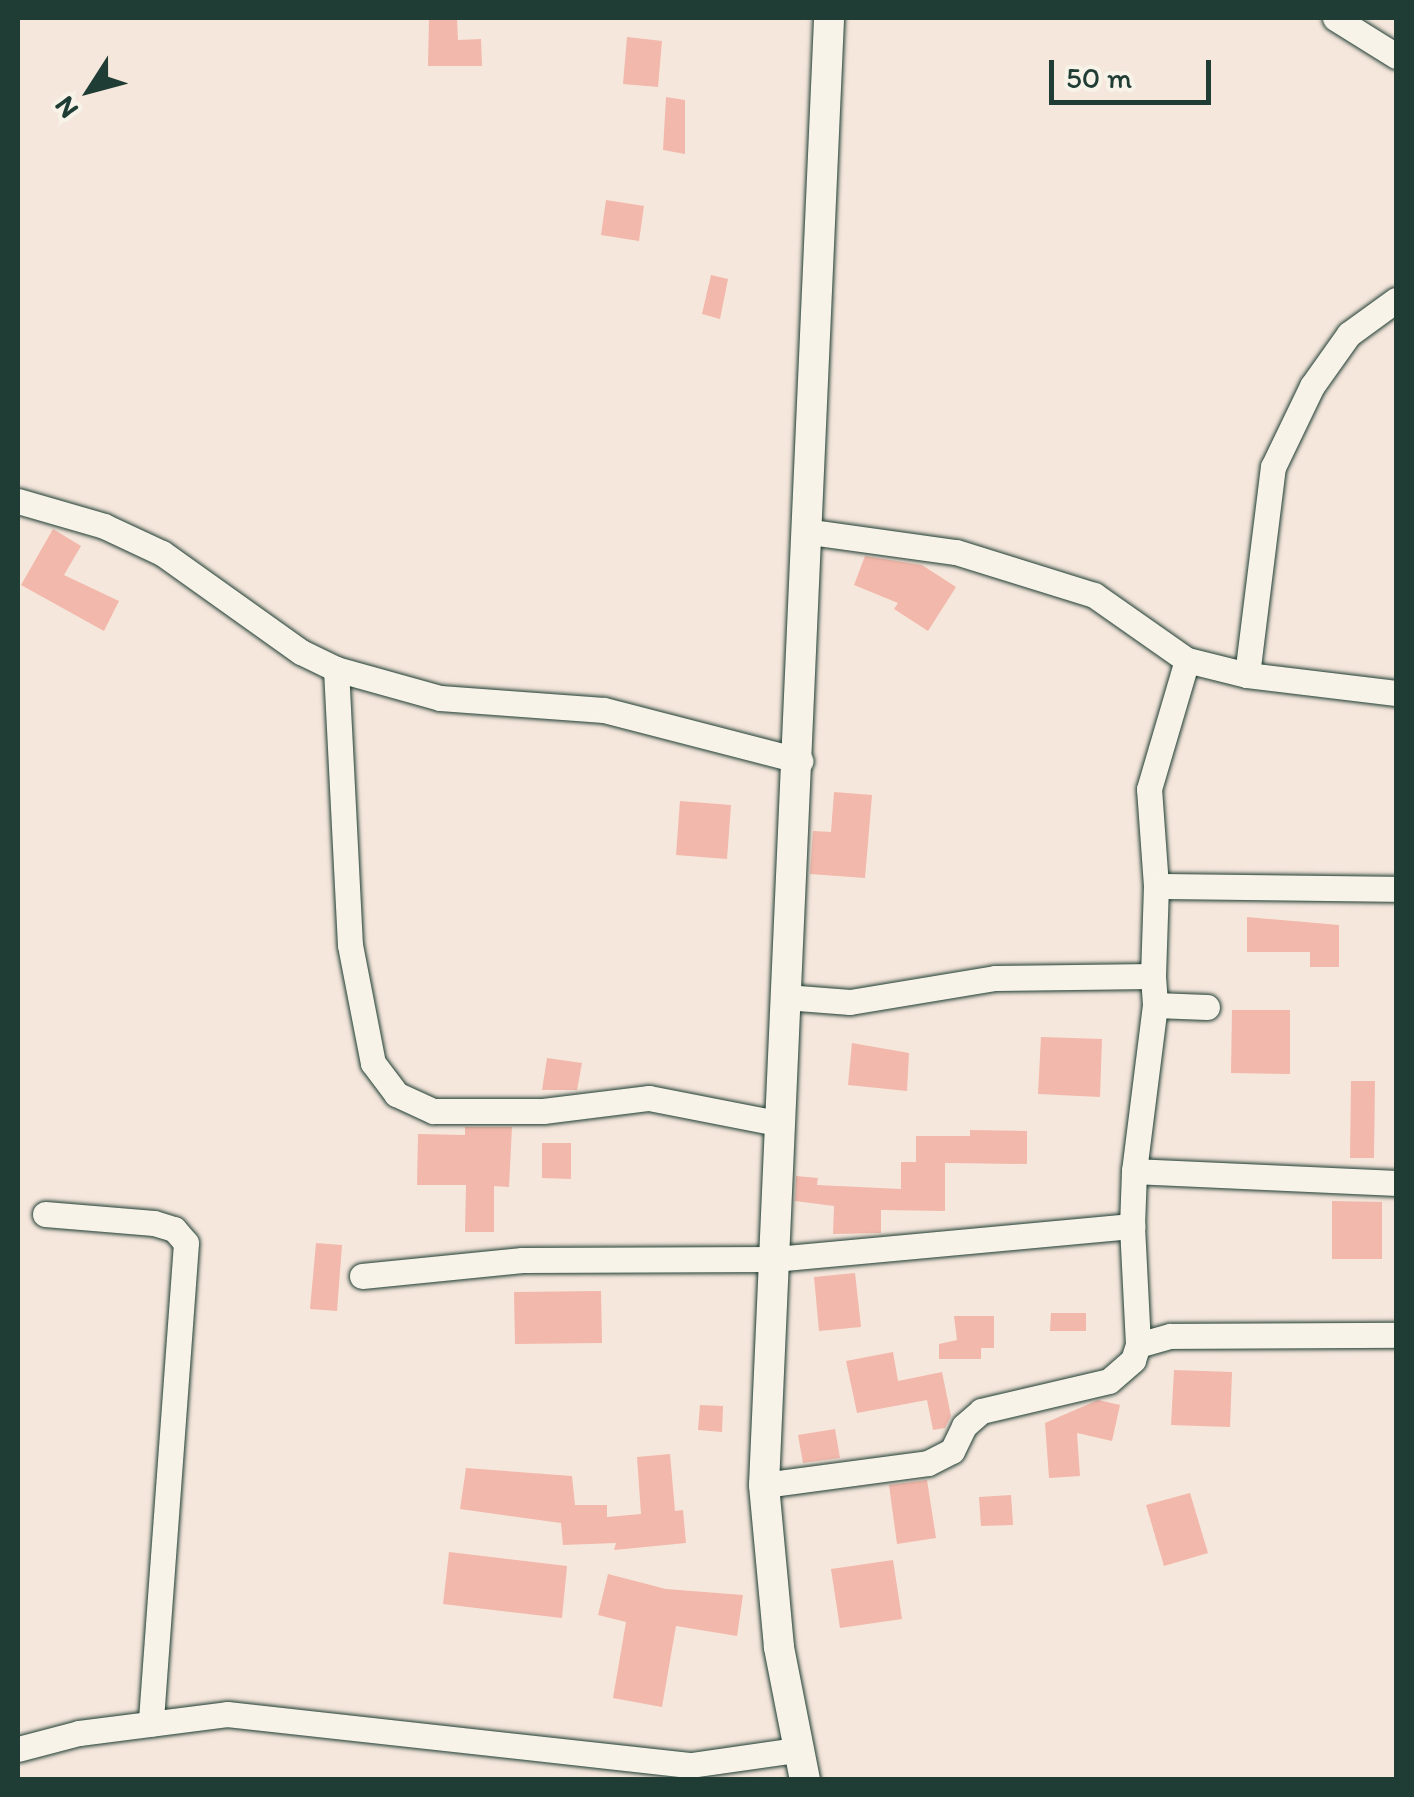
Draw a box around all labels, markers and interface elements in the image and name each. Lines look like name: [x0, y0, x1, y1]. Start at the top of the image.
north arrow: [40, 40, 140, 140]
scale bar: [1054, 40, 1216, 102]
text: 50 m: [1066, 59, 1132, 96]
text: N: [46, 90, 85, 125]

